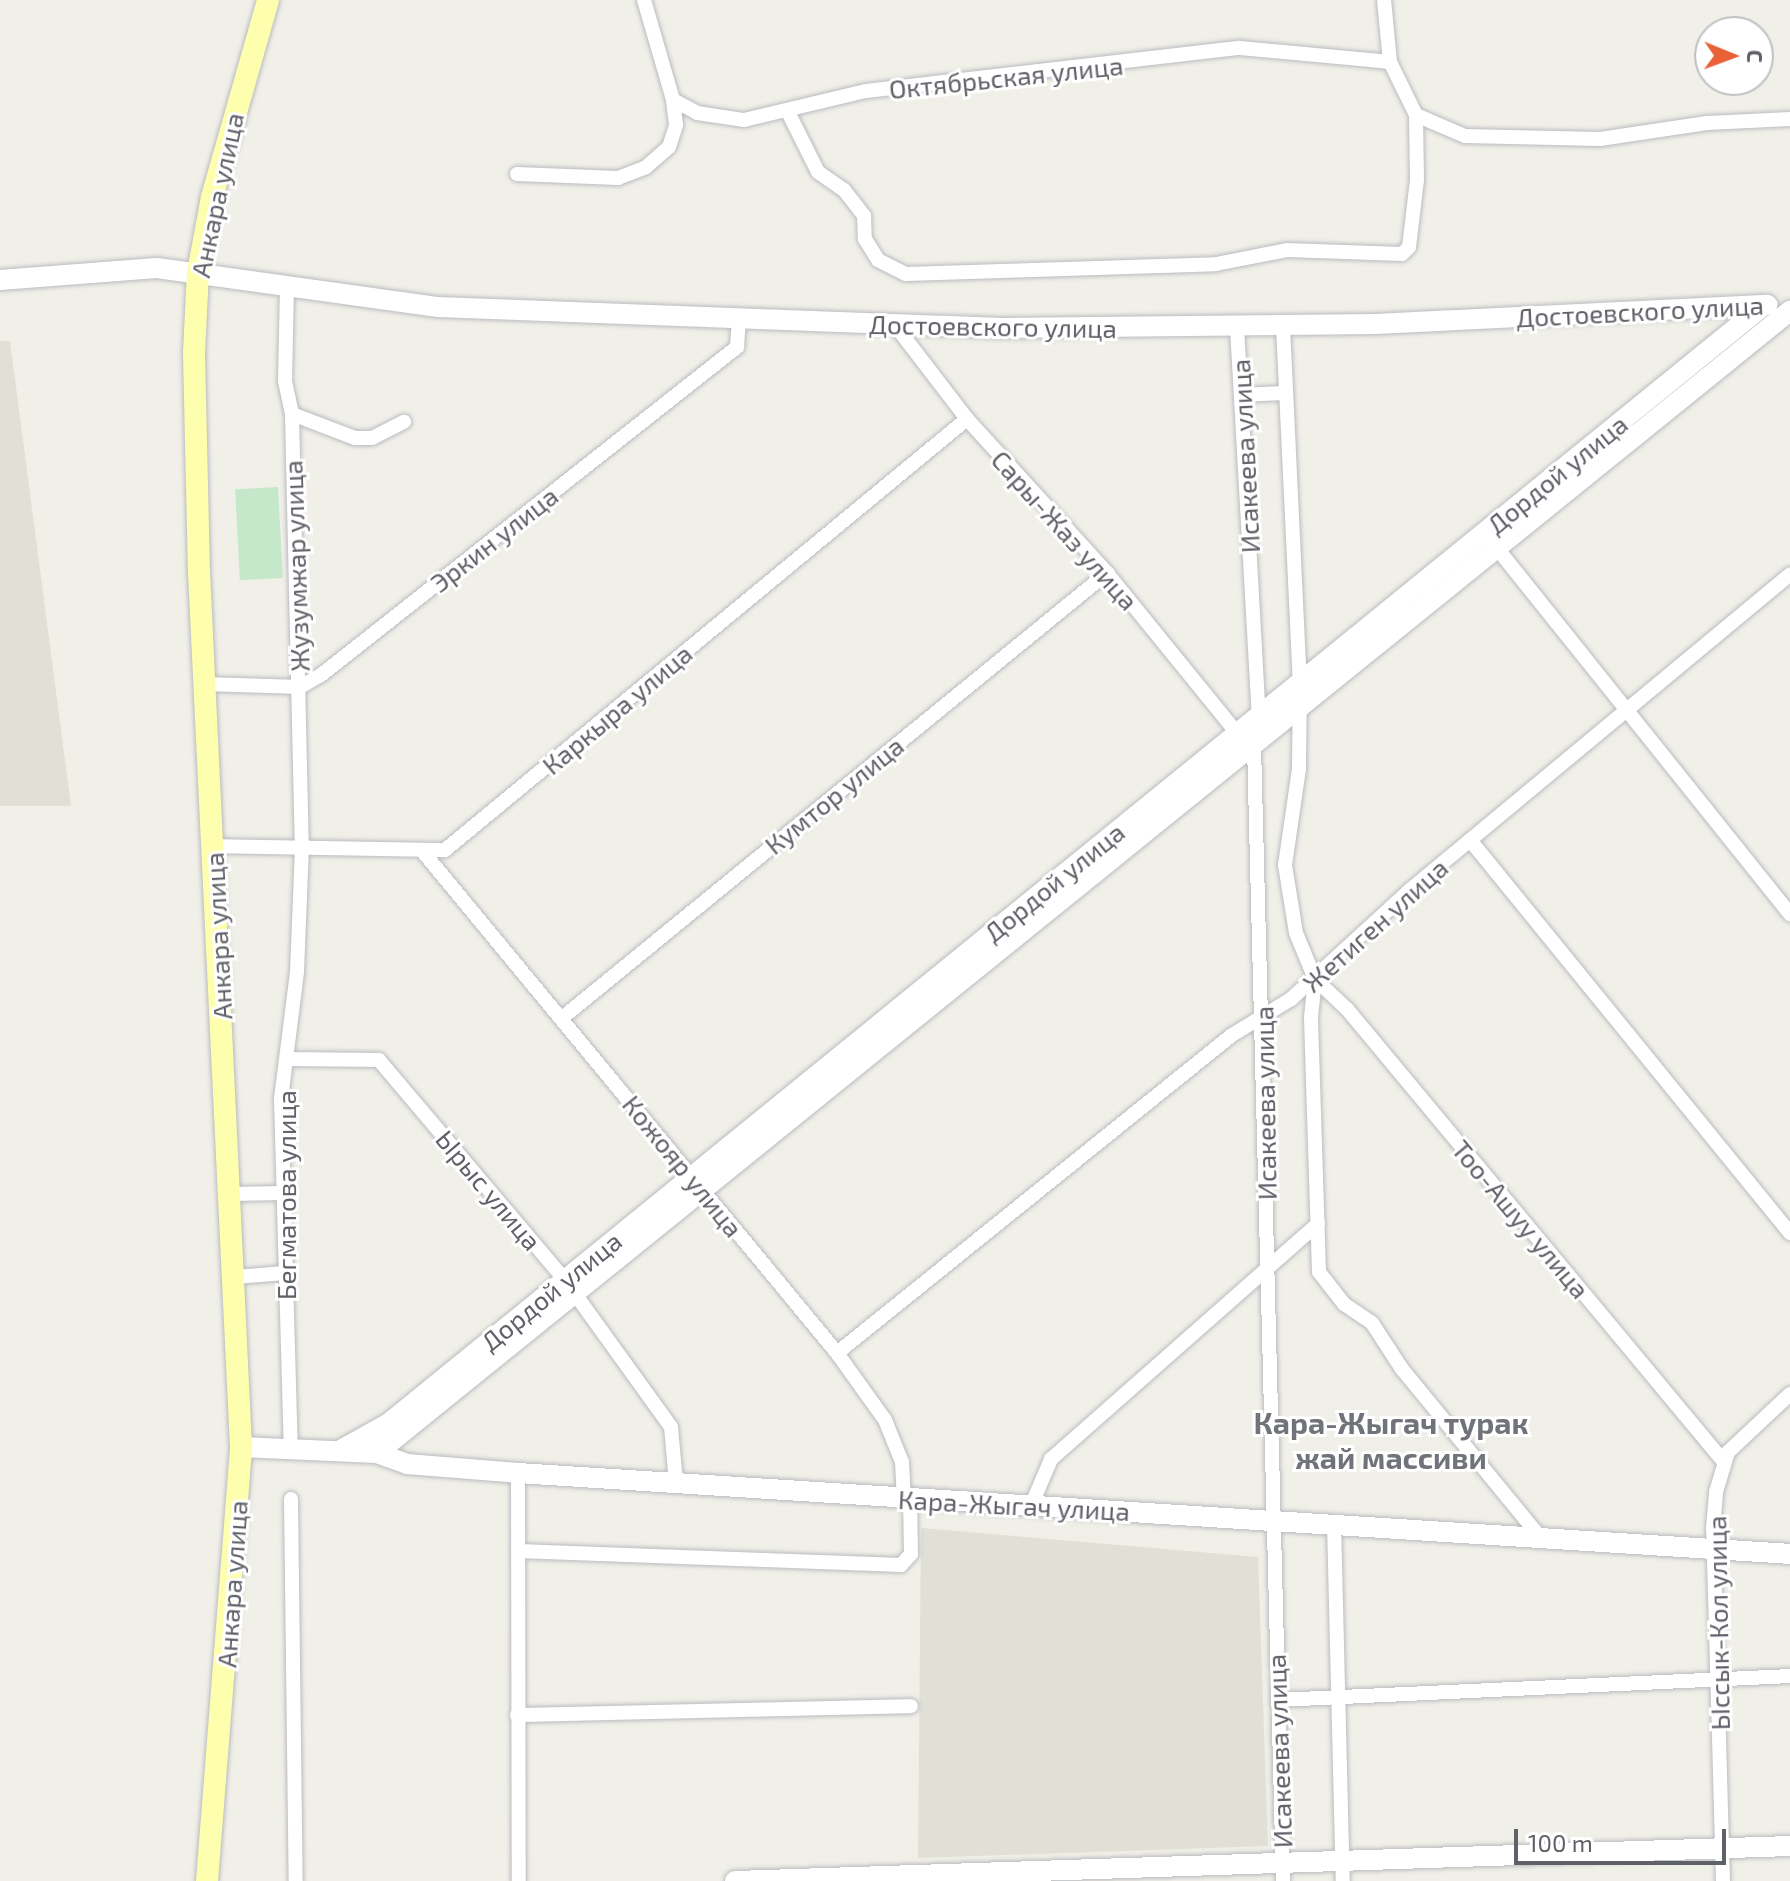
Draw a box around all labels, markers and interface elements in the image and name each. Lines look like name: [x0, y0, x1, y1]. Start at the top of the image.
north arrow: [1694, 16, 1774, 96]
street label: Октябрьская улица: [887, 49, 1125, 105]
text: С: [1743, 50, 1769, 63]
street label: Анкара улица: [184, 110, 250, 280]
street label: Достоевского улица: [1515, 289, 1765, 333]
street label: Достоевского улица: [869, 308, 1117, 344]
street label: Исакеева улица: [1224, 358, 1266, 554]
street label: Дордой улица: [1480, 408, 1634, 540]
street label: Сары-Жаз улица: [985, 444, 1145, 616]
street label: Жузумжар улица: [277, 460, 315, 672]
street label: Эркин улица: [424, 480, 564, 598]
street label: Каркыра улица: [536, 637, 698, 781]
street label: Кумтор улица: [758, 730, 910, 860]
street label: Дордой улица: [977, 816, 1131, 948]
street label: Анкара улица: [198, 852, 238, 1020]
street label: Жетиген улица: [1296, 852, 1454, 998]
street label: Исакеева улица: [1248, 1006, 1282, 1200]
street label: Кожояр улица: [616, 1089, 750, 1243]
street label: Бегматова улица: [270, 1090, 302, 1300]
street label: Ырыс улица: [430, 1124, 548, 1256]
street label: Тоо-Ашуу улица: [1446, 1134, 1596, 1304]
street label: Дордой улица: [474, 1225, 628, 1357]
district label: Кара-Жыгач турак жай массиви: [1253, 1404, 1529, 1474]
street label: Кара-Жыгач улица: [897, 1483, 1131, 1527]
street label: Анкара улица: [211, 1499, 253, 1669]
street label: Ыссык-Кол улица: [1701, 1515, 1735, 1731]
street label: Исакеева улица: [1260, 1653, 1298, 1849]
scale bar: [1518, 1813, 1730, 1863]
text: 100 m: [1528, 1828, 1593, 1857]

